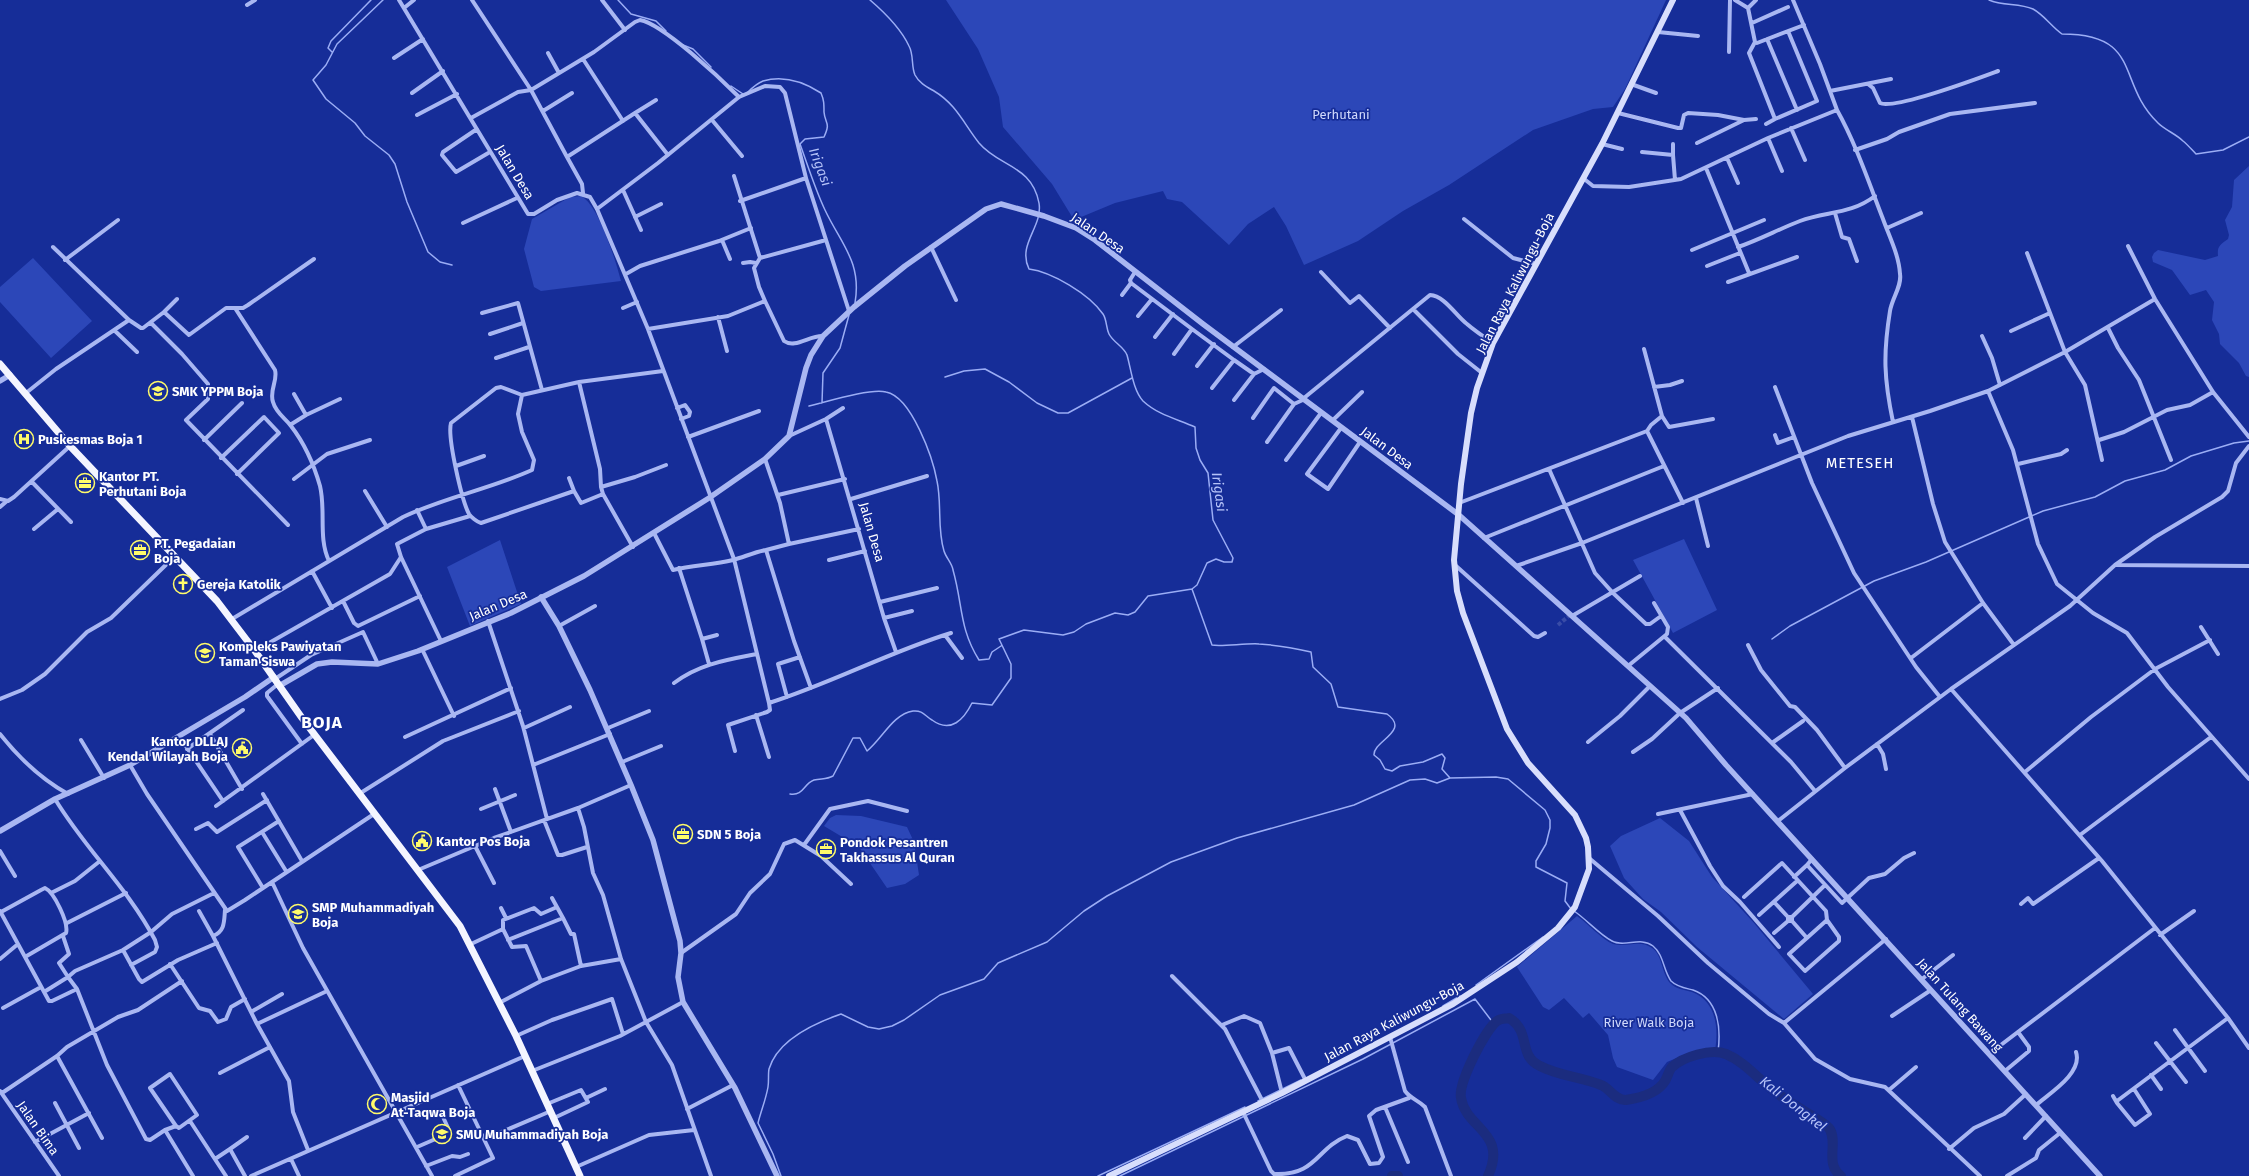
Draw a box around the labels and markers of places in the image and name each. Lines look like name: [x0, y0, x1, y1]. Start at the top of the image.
school or university icon: SMK YPPM Boja: [147, 380, 169, 402]
place label: SMK YPPM Boja: [172, 384, 263, 399]
hospital icon: Puskesmas Boja 1: [13, 428, 35, 450]
place label: Puskesmas Boja 1: [38, 432, 142, 447]
place label: Kantor PT. Perhutani Boja: [99, 469, 186, 499]
office icon: Kantor PT. Perhutani Boja: [74, 472, 96, 494]
place label: PT. Pegadaian Boja: [154, 536, 236, 566]
office icon: PT. Pegadaian Boja: [129, 539, 151, 561]
church icon: Gereja Katolik: [172, 573, 194, 595]
place label: Gereja Katolik: [197, 577, 282, 592]
place label: Kompleks Pawiyatan Taman Siswa: [219, 639, 341, 669]
school or university icon: Kompleks Pawiyatan Taman Siswa: [194, 642, 216, 664]
place label: Kantor DLLAJ Kendal Wilayah Boja: [108, 734, 228, 764]
public building icon: Kantor DLLAJ Kendal Wilayah Boja: [231, 737, 253, 759]
office icon: SDN 5 Boja: [672, 823, 694, 845]
place label: SDN 5 Boja: [697, 827, 761, 842]
public building icon: Kantor Pos Boja: [411, 830, 433, 852]
place label: Kantor Pos Boja: [436, 834, 530, 849]
place label: Pondok Pesantren Takhassus Al Quran: [840, 835, 955, 865]
office icon: Pondok Pesantren Takhassus Al Quran: [815, 838, 837, 860]
place label: SMP Muhammadiyah Boja: [312, 900, 434, 930]
school or university icon: SMP Muhammadiyah Boja: [287, 903, 309, 925]
place label: Masjid At-Taqwa Boja: [390, 1090, 475, 1120]
mosque icon: Masjid At-Taqwa Boja: [366, 1093, 388, 1115]
school or university icon: SMU Muhammadiyah Boja: [431, 1123, 453, 1145]
place label: SMU Muhammadiyah Boja: [456, 1127, 608, 1142]

